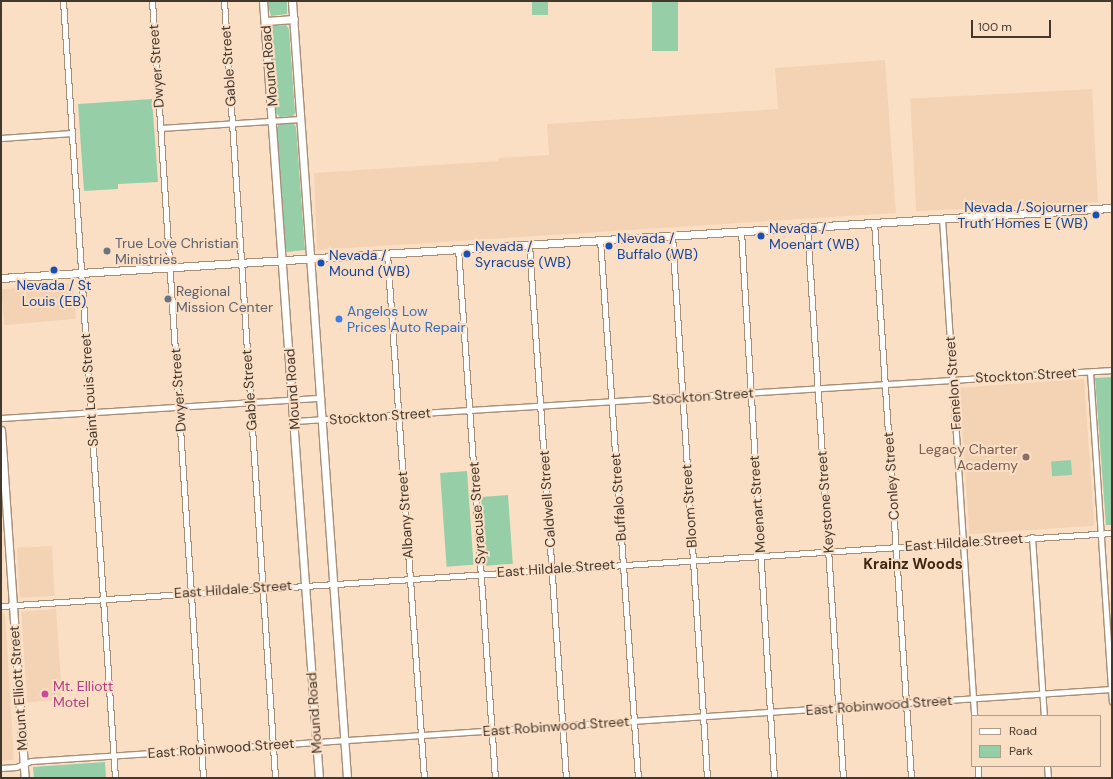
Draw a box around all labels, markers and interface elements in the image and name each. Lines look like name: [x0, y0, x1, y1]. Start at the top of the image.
scale bar: [973, 12, 1053, 38]
text: 100 m: [978, 19, 1012, 35]
street label: Dwyer Street: [145, 24, 167, 108]
street label: Gable Street: [217, 25, 239, 107]
street label: Mound Road: [257, 25, 281, 107]
place label: Nevada / Sojourner Truth Homes E (WB): [957, 199, 1088, 232]
marker: Nevada / Sojourner Truth Homes E (WB): [1091, 210, 1101, 220]
place label: Nevada / Moenart (WB): [769, 220, 860, 252]
place label: Nevada / Buffalo (WB): [617, 230, 698, 262]
marker: Nevada / Moenart (WB): [756, 231, 766, 241]
place label: True Love Christian Ministries: [115, 235, 239, 268]
place label: Nevada / Syracuse (WB): [475, 238, 571, 270]
marker: Nevada / Buffalo (WB): [604, 241, 614, 251]
marker: True Love Christian Ministries: [102, 246, 112, 256]
place label: Nevada / Mound (WB): [329, 247, 410, 280]
marker: Nevada / Syracuse (WB): [462, 249, 472, 259]
marker: Nevada / Mound (WB): [316, 258, 326, 268]
marker: Nevada / St Louis (EB): [49, 265, 59, 275]
place label: Nevada / St Louis (EB): [17, 277, 91, 310]
place label: Regional Mission Center: [176, 283, 273, 316]
marker: Regional Mission Center: [163, 294, 173, 304]
place label: Angelos Low Prices Auto Repair: [347, 303, 466, 336]
marker: Angelos Low Prices Auto Repair: [334, 314, 344, 324]
street label: Saint Louis Street: [77, 333, 101, 447]
street label: Fenelon Street: [941, 336, 965, 430]
street label: Dwyer Street: [167, 348, 189, 432]
street label: Mound Road: [281, 348, 303, 430]
street label: Gable Street: [238, 349, 260, 431]
street label: Stockton Street: [975, 364, 1077, 386]
street label: Stockton Street: [652, 384, 754, 408]
street label: Stockton Street: [329, 404, 431, 428]
street label: Conley Street: [880, 431, 902, 521]
place label: Legacy Charter Academy: [919, 441, 1018, 474]
street label: Caldwell Street: [535, 450, 559, 548]
street label: Keystone Street: [813, 450, 837, 554]
street label: Buffalo Street: [607, 452, 629, 542]
marker: Legacy Charter Academy: [1021, 452, 1031, 462]
street label: Moenart Street: [745, 455, 769, 553]
street label: Syracuse Street: [465, 461, 489, 565]
street label: Bloom Street: [678, 463, 700, 549]
street label: Albany Street: [394, 471, 416, 559]
street label: East Hildale Street: [904, 529, 1024, 555]
street label: East Hildale Street: [496, 555, 616, 581]
district label: Krainz Woods: [863, 556, 963, 574]
street label: East Hildale Street: [173, 576, 293, 602]
street label: Mount Elliott Street: [5, 625, 31, 751]
street label: Mound Road: [303, 672, 325, 754]
place label: Mt. Elliott Motel: [53, 678, 113, 710]
marker: Mt. Elliott Motel: [40, 689, 50, 699]
street label: East Robinwood Street: [805, 691, 953, 719]
street label: East Robinwood Street: [482, 712, 630, 740]
legend: [971, 715, 1101, 767]
text: Road: [1009, 723, 1037, 739]
street label: East Robinwood Street: [147, 734, 295, 762]
text: Park: [1009, 743, 1033, 759]

